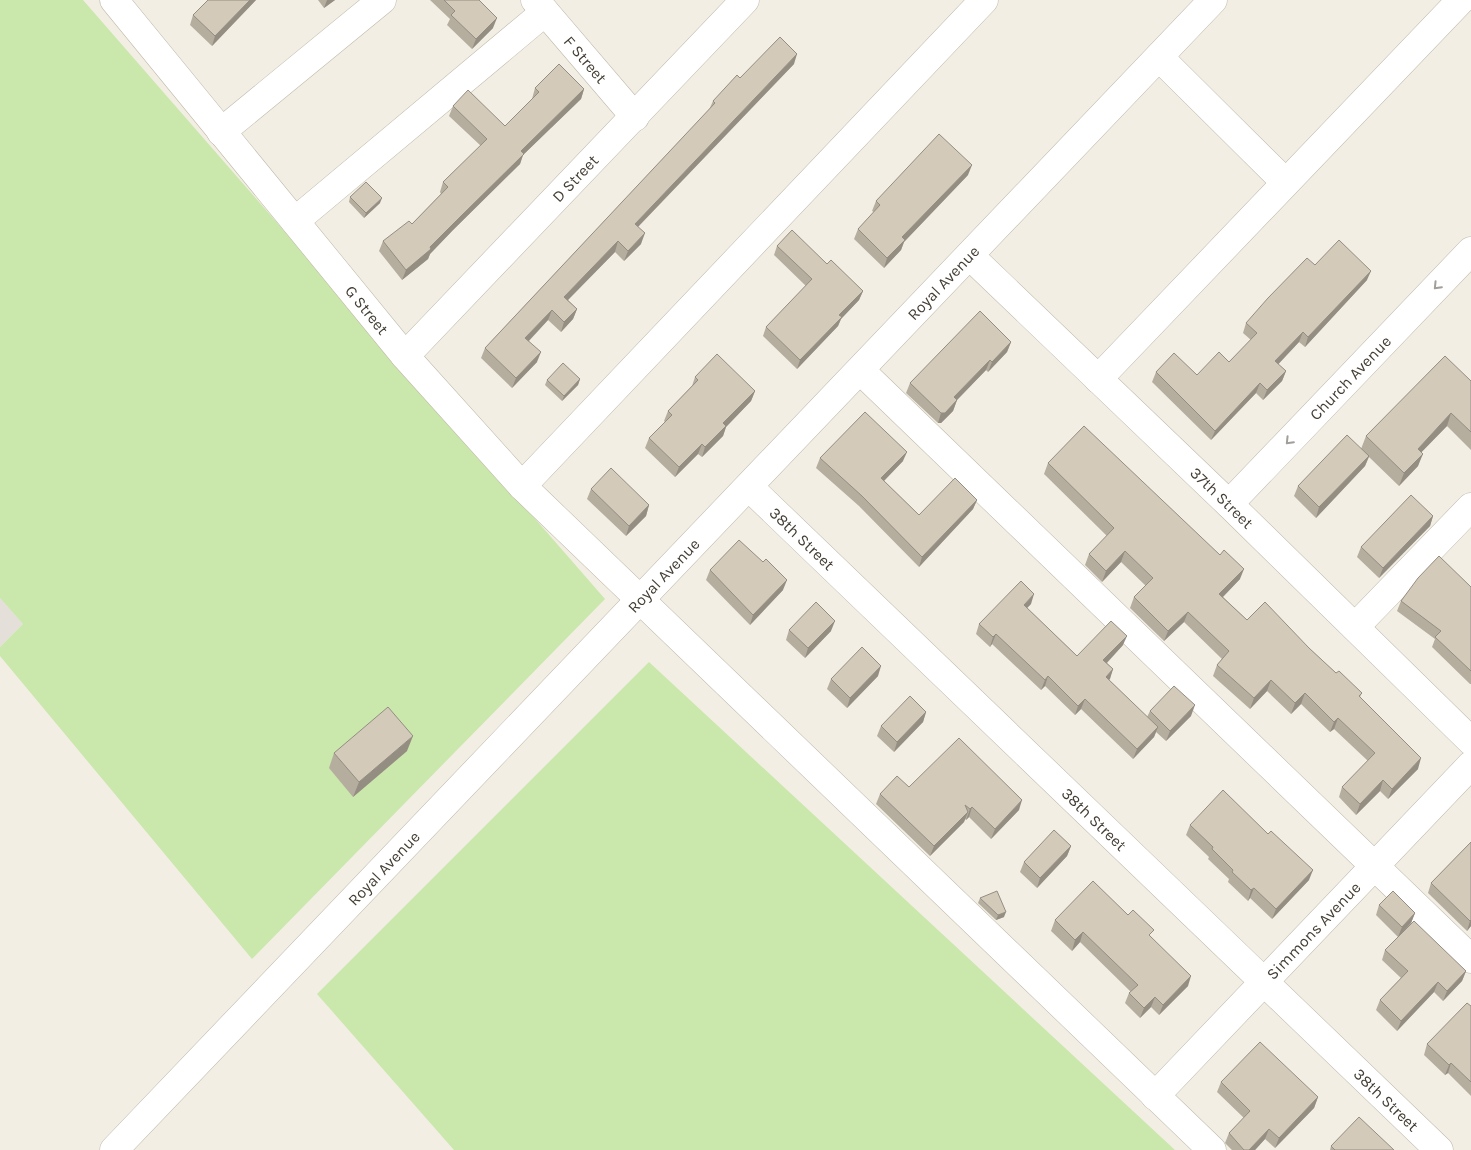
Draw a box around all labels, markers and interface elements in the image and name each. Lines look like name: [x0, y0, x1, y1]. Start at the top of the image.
street label: F Street: [560, 32, 611, 87]
street label: D Street: [548, 151, 602, 206]
street label: Royal Avenue: [903, 242, 983, 324]
one-way arrow: [1434, 280, 1443, 289]
street label: G Street: [341, 282, 393, 339]
street label: Church Avenue: [1306, 332, 1395, 424]
one-way arrow: [1286, 436, 1295, 445]
street label: 37th Street: [1186, 463, 1257, 533]
street label: 38th Street: [766, 503, 838, 574]
street label: Royal Avenue: [624, 534, 704, 617]
street label: 38th Street: [1058, 784, 1130, 855]
street label: Royal Avenue: [344, 827, 424, 910]
street label: Simmons Avenue: [1263, 878, 1364, 983]
street label: 38th Street: [1350, 1064, 1423, 1135]

